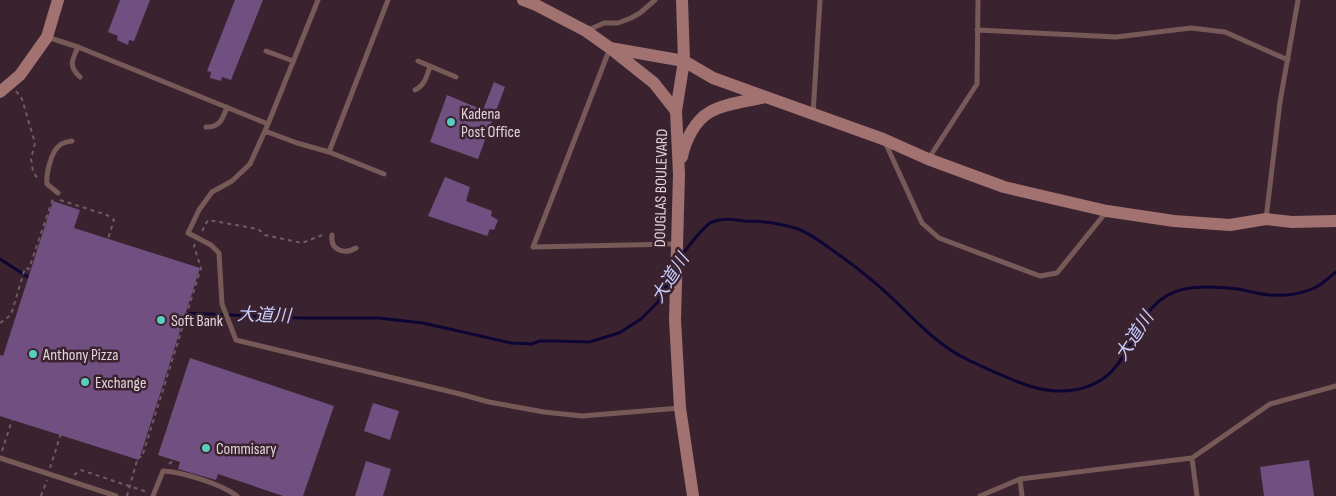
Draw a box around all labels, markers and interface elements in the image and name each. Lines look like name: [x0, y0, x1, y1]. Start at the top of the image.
place label: Kadena Post Office: [461, 105, 520, 142]
marker: Kadena Post Office: [445, 116, 457, 128]
street label: DOUGLAS BOULEVARD: [651, 129, 672, 247]
water label: 大道川: [647, 248, 695, 307]
water label: 大道川: [237, 304, 293, 327]
water label: 大道川: [1111, 306, 1159, 365]
place label: Soft Bank: [171, 312, 223, 331]
marker: Soft Bank: [155, 314, 167, 326]
place label: Anthony Pizza: [42, 346, 118, 365]
marker: Anthony Pizza: [27, 348, 39, 360]
place label: Exchange: [95, 374, 146, 393]
marker: Exchange: [79, 376, 91, 388]
place label: Commisary: [216, 440, 277, 459]
marker: Commisary: [200, 442, 212, 454]

